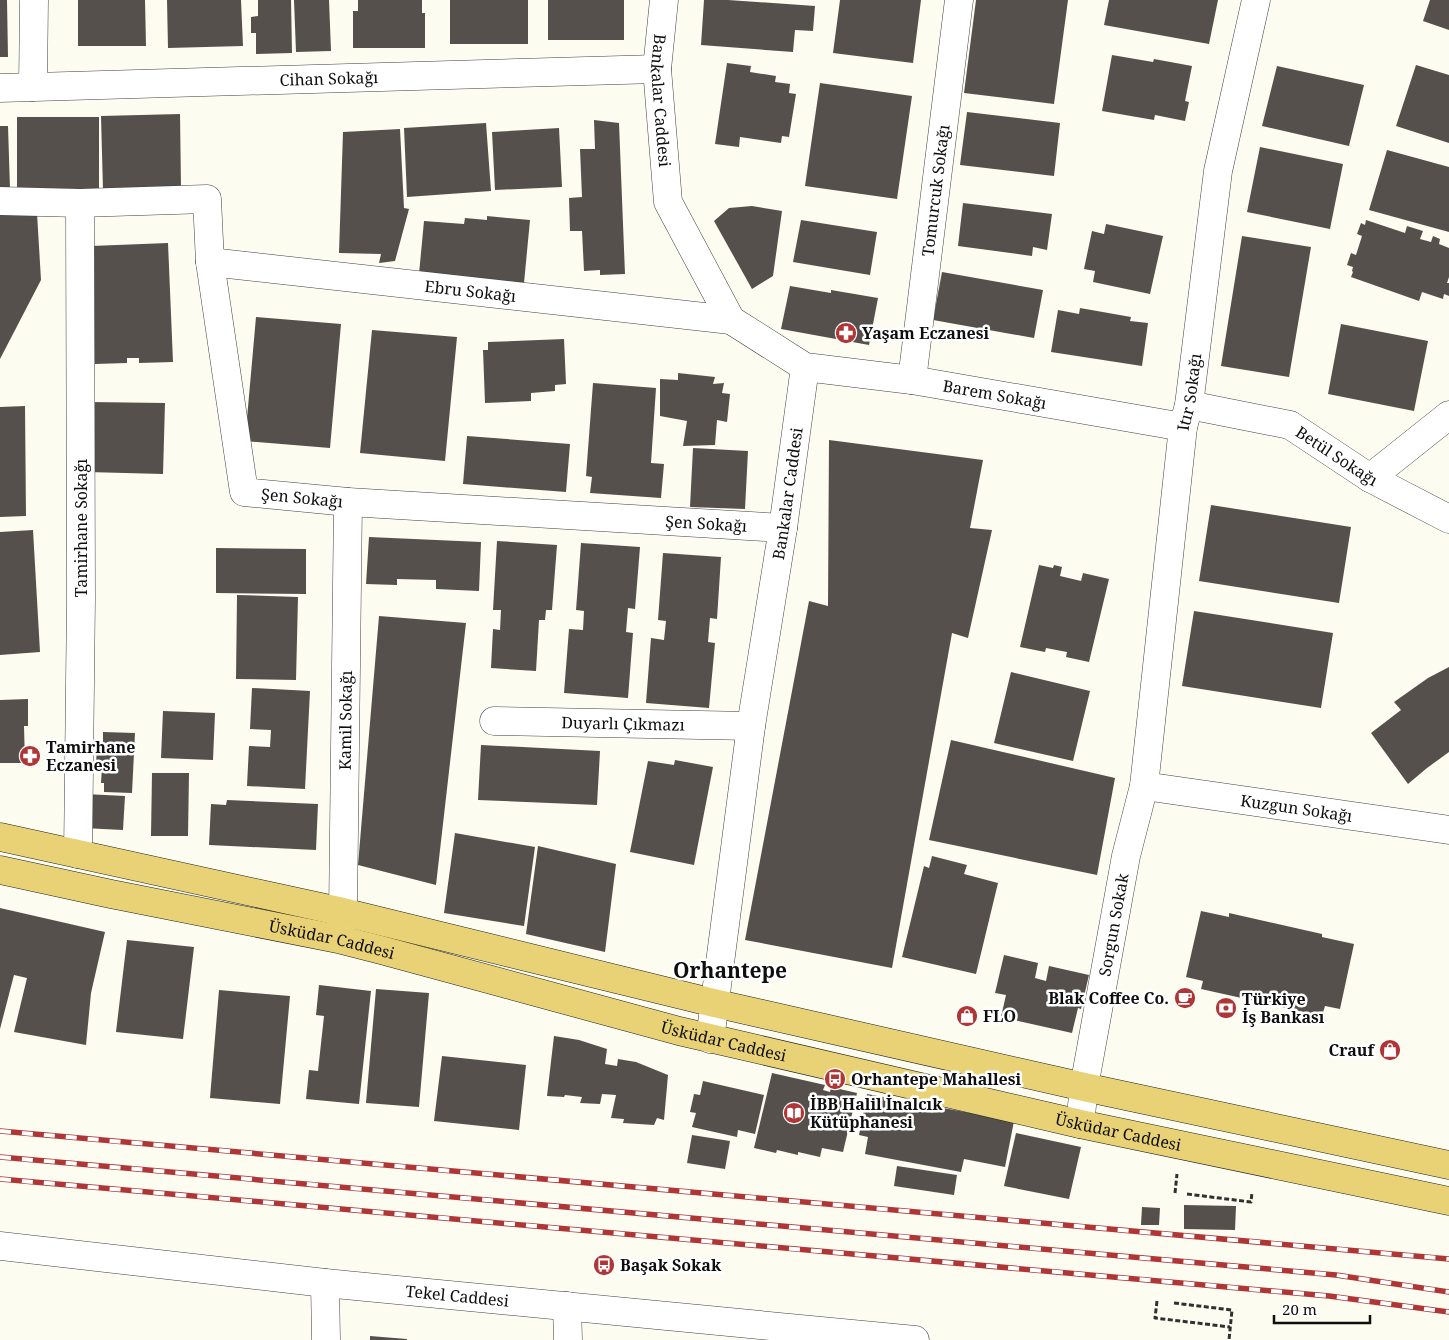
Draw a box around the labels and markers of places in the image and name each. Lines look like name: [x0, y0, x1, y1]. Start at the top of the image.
pharmacy icon: Yaşam Eczanesi: [834, 321, 858, 345]
place label: Yaşam Eczanesi: [862, 322, 989, 344]
place label: Tamirhane Eczanesi: [46, 736, 135, 776]
pharmacy icon: Tamirhane Eczanesi: [18, 744, 42, 768]
cafe icon: Blak Coffee Co.: [1173, 986, 1197, 1010]
place label: Blak Coffee Co.: [1048, 987, 1169, 1009]
place label: Türkiye İş Bankası: [1242, 988, 1325, 1028]
bank icon: Türkiye İş Bankası: [1214, 996, 1238, 1020]
shop icon: FLO: [955, 1004, 979, 1028]
place label: FLO: [983, 1005, 1016, 1027]
shop icon: Crauf: [1378, 1038, 1402, 1062]
place label: Crauf: [1328, 1039, 1375, 1061]
bus stop icon: Orhantepe Mahallesi: [823, 1067, 847, 1091]
place label: Orhantepe Mahallesi: [851, 1068, 1021, 1090]
place label: İBB Halil İnalcık Kütüphanesi: [810, 1093, 943, 1133]
library icon: İBB Halil İnalcık Kütüphanesi: [782, 1101, 806, 1125]
bus stop icon: Başak Sokak: [592, 1253, 616, 1277]
place label: Başak Sokak: [620, 1254, 722, 1276]

